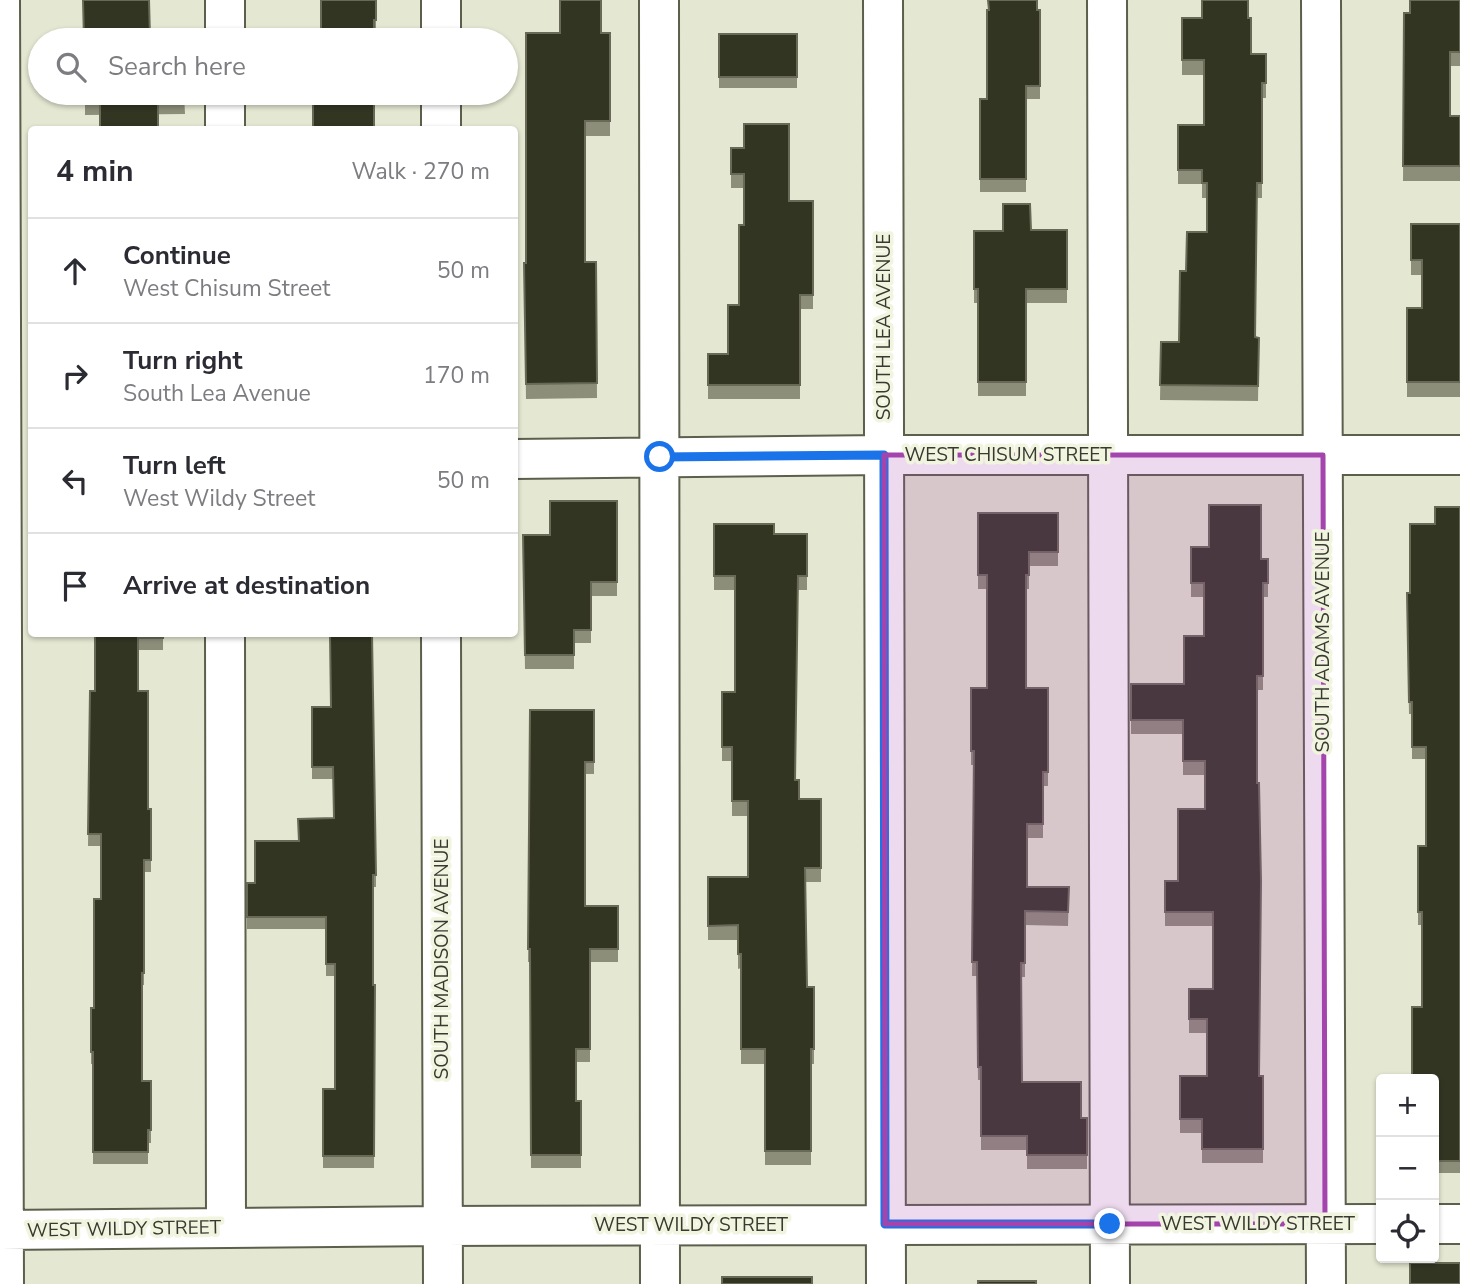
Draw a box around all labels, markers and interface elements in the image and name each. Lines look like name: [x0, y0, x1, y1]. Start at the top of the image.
search box: [28, 28, 518, 105]
icon: search: [52, 48, 90, 86]
text: Search here: [108, 49, 246, 84]
text: 4 min: [56, 151, 134, 192]
text: Walk · 270 m: [351, 156, 490, 187]
street label: SOUTH LEA AVENUE: [871, 234, 897, 420]
text: Continue: [123, 238, 231, 273]
icon: ahead: [56, 252, 94, 290]
text: 50 m: [437, 255, 490, 286]
text: West Chisum Street: [123, 273, 330, 304]
text: Turn right: [123, 343, 242, 378]
icon: right: [56, 357, 94, 395]
text: 170 m: [423, 360, 490, 391]
text: South Lea Avenue: [123, 378, 311, 409]
route start: [644, 441, 675, 472]
street label: WEST CHISUM STREET: [904, 442, 1112, 468]
text: Turn left: [123, 448, 226, 483]
icon: left: [56, 462, 94, 500]
text: 50 m: [437, 465, 490, 496]
text: West Wildy Street: [123, 483, 315, 514]
street label: SOUTH ADAMS AVENUE: [1310, 531, 1336, 753]
icon: arrive: [56, 567, 94, 605]
text: Arrive at destination: [123, 568, 370, 603]
street label: SOUTH MADISON AVENUE: [429, 838, 455, 1080]
map controls: [1376, 1074, 1439, 1263]
button: +: [1376, 1074, 1439, 1137]
button: −: [1376, 1137, 1439, 1200]
button: locate: [1376, 1200, 1439, 1263]
route end: [1094, 1208, 1125, 1239]
street label: WEST WILDY STREET: [1161, 1211, 1356, 1237]
street label: WEST WILDY STREET: [594, 1212, 789, 1238]
street label: WEST WILDY STREET: [27, 1214, 222, 1244]

